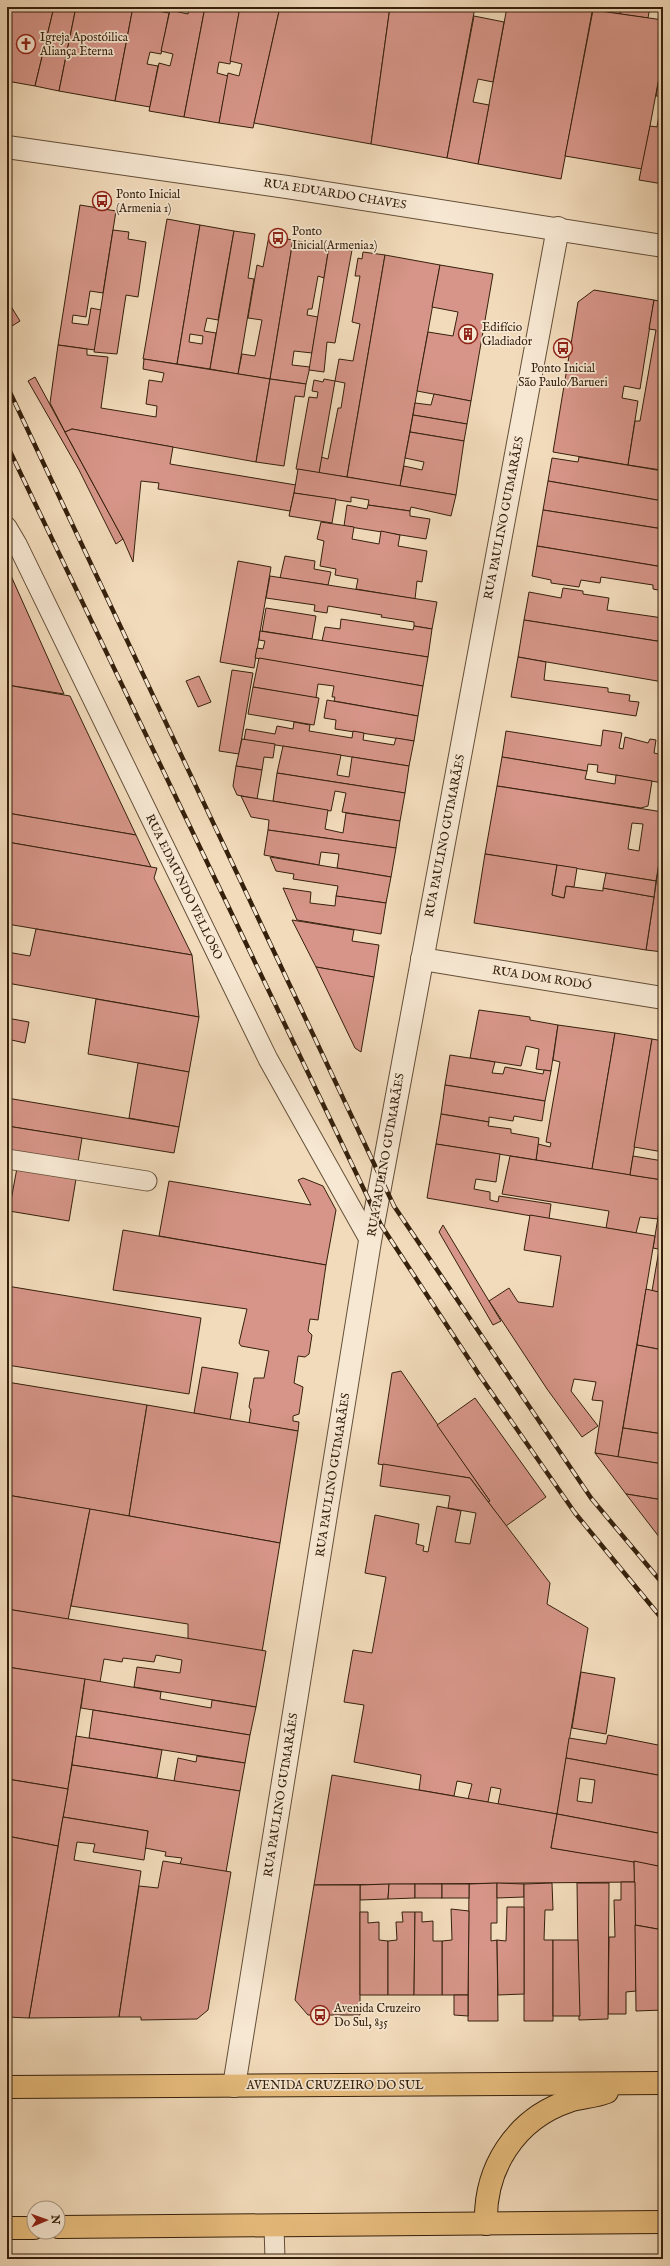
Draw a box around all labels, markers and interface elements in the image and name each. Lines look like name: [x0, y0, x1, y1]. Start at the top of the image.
place label: Igreja Apostóilica Aliança Eterna: [39, 30, 129, 59]
church icon: Igreja Apostóilica Aliança Eterna: [15, 33, 37, 55]
street label: RUA EDUARDO CHAVES: [262, 175, 408, 213]
place label: Ponto Inicial (Armenia 1): [116, 187, 181, 216]
bus stop icon: Ponto Inicial (Armenia 1): [91, 190, 113, 212]
place label: Ponto Inicial(Armenia2): [292, 224, 377, 253]
bus stop icon: Ponto Inicial(Armenia2): [267, 227, 289, 249]
place label: Edifício Gladiador: [482, 320, 533, 349]
building icon: Edifício Gladiador: [457, 323, 479, 345]
bus stop icon: Ponto Inicial São Paulo/Barueri: [552, 337, 574, 359]
place label: Ponto Inicial São Paulo/Barueri: [518, 361, 608, 390]
street label: RUA PAULINO GUIMARÃES: [480, 435, 527, 601]
street label: RUA PAULINO GUIMARÃES: [421, 753, 468, 919]
street label: RUA EDMUNDO VELLOSO: [142, 812, 226, 962]
street label: RUA DOM RODÓ: [491, 962, 593, 993]
street label: RUA PAULINO GUIMARÃES: [363, 1072, 408, 1238]
street label: RUA PAULINO GUIMARÃES: [312, 1392, 353, 1558]
street label: RUA PAULINO GUIMARÃES: [260, 1712, 301, 1878]
place label: Avenida Cruzeiro Do Sul, 835: [333, 2001, 421, 2030]
bus stop icon: Avenida Cruzeiro Do Sul, 835: [309, 2004, 331, 2026]
street label: AVENIDA CRUZEIRO DO SUL: [245, 2078, 424, 2093]
north arrow: [26, 2200, 66, 2240]
text: N: [48, 2214, 62, 2225]

